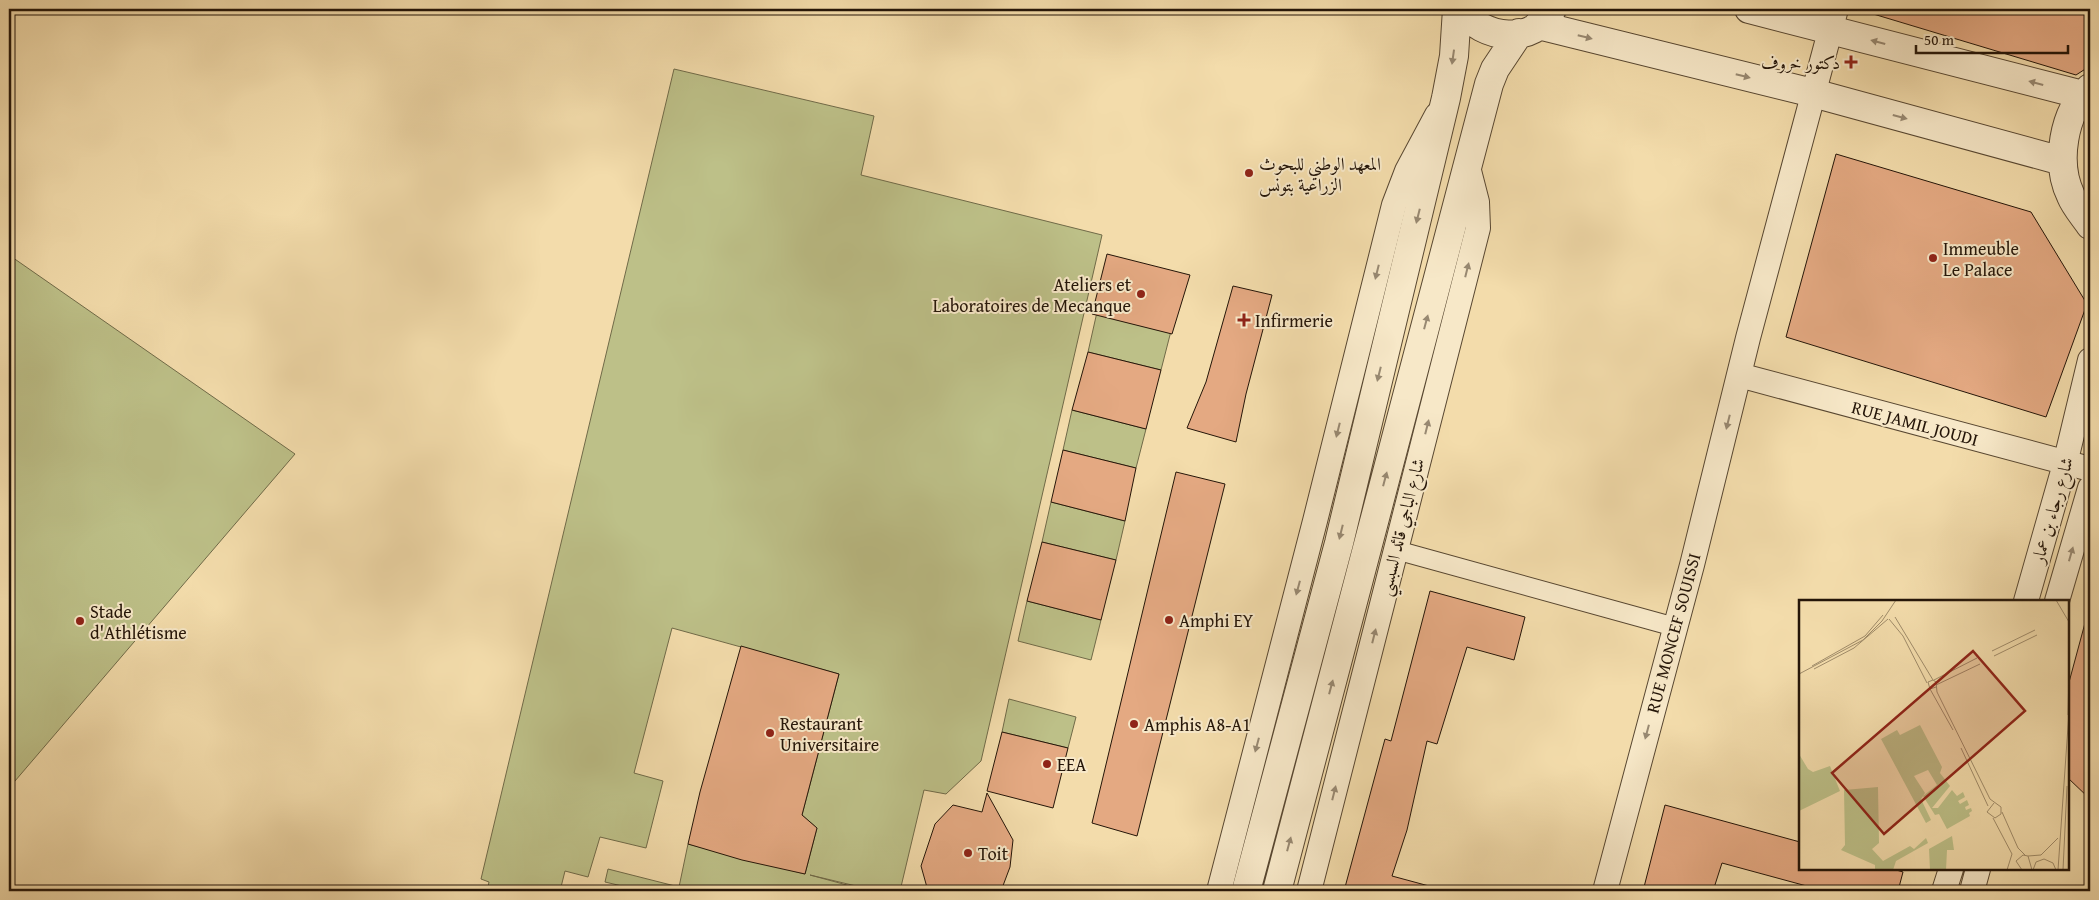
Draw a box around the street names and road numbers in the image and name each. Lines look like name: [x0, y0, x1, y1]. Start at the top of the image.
street label: RUE JAMIL JOUDI: [1849, 393, 1981, 453]
street label: شارع رجاء بن عمار: [2023, 454, 2082, 569]
street label: شارع الباجي قائد السبسي: [1371, 455, 1435, 600]
street label: RUE MONCEF SOUISSI: [1639, 550, 1707, 716]

